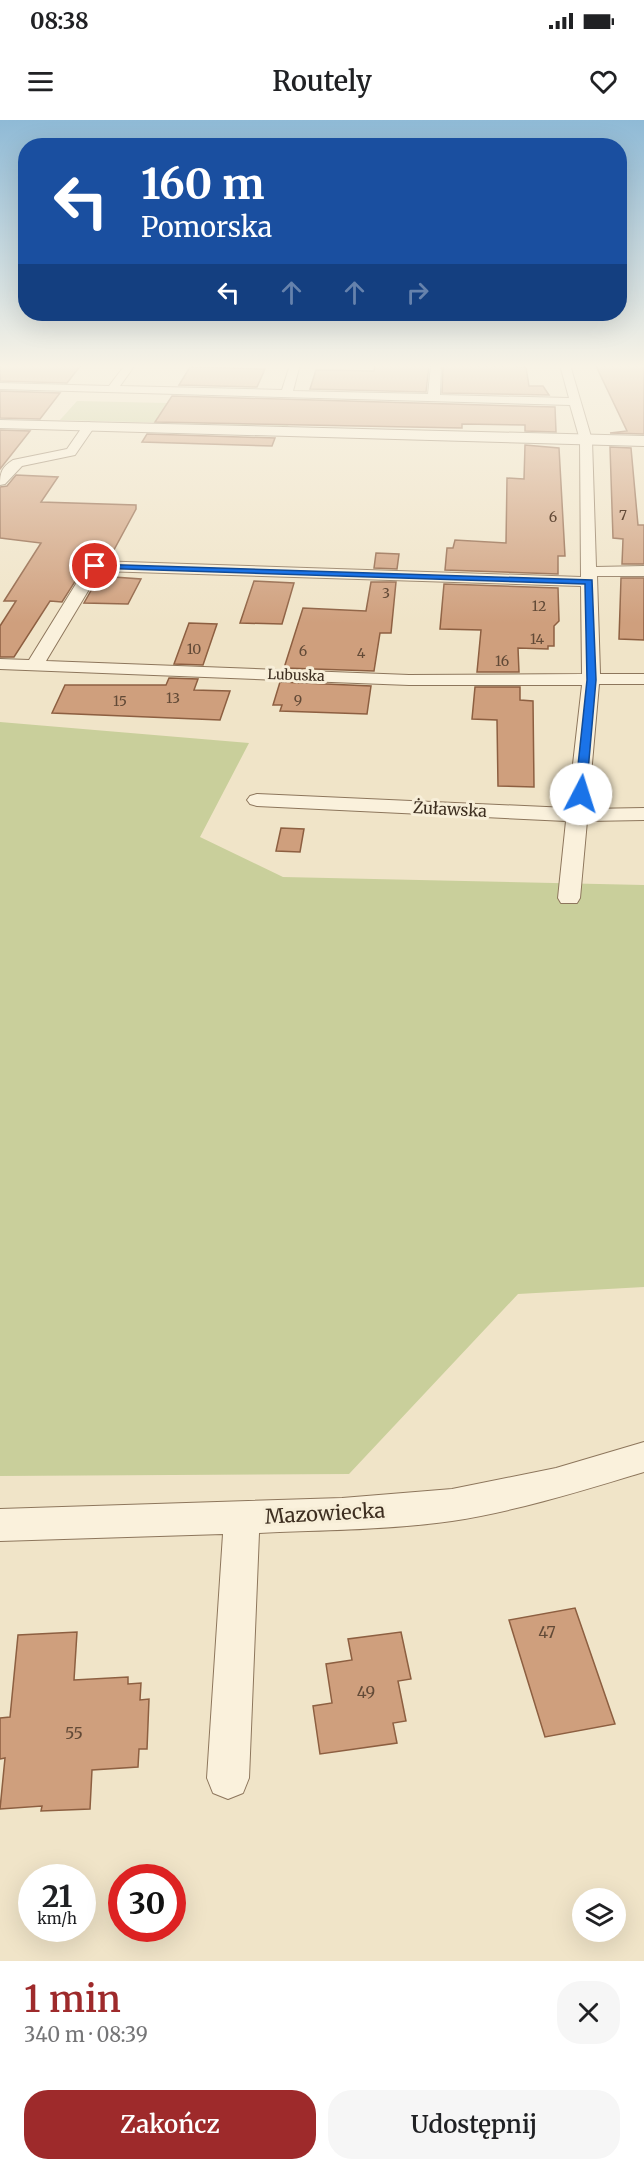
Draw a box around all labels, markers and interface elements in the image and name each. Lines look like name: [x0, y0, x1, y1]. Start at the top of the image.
text: 08:38: [30, 7, 89, 35]
text: Routely: [272, 64, 372, 98]
icon: menu: [24, 65, 57, 98]
icon: heart: [587, 65, 620, 98]
text: 160 m: [141, 158, 265, 210]
icon: left: [42, 162, 120, 240]
text: Pomorska: [141, 210, 272, 244]
icon: left: [212, 276, 245, 309]
icon: ahead: [275, 276, 308, 309]
icon: ahead: [338, 276, 371, 309]
icon: right: [401, 276, 434, 309]
house number: 7: [619, 506, 627, 524]
house number: 6: [549, 508, 557, 526]
pin: [69, 540, 120, 591]
icon: arrive: [78, 549, 111, 582]
house number: 3: [382, 584, 390, 602]
house number: 12: [532, 597, 546, 615]
house number: 14: [530, 630, 544, 648]
house number: 10: [187, 640, 201, 658]
house number: 6: [299, 642, 307, 660]
house number: 4: [357, 644, 366, 662]
house number: 16: [495, 652, 509, 670]
street label: Lubuska: [267, 665, 325, 685]
house number: 13: [166, 689, 180, 707]
house number: 9: [294, 691, 302, 709]
house number: 15: [113, 692, 127, 710]
position arrow: [549, 762, 613, 826]
street label: Żuławska: [412, 797, 488, 821]
street label: Mazowiecka: [264, 1497, 386, 1529]
house number: 47: [538, 1622, 556, 1642]
house number: 49: [357, 1682, 375, 1702]
house number: 55: [65, 1723, 83, 1743]
speed limit sign: 30: [108, 1864, 186, 1942]
text: 21: [42, 1877, 72, 1915]
map controls: [572, 1888, 626, 1942]
button: layers: [572, 1888, 626, 1942]
text: km/h: [37, 1909, 77, 1928]
text: 1 min: [24, 1977, 121, 2022]
button: close: [557, 1981, 620, 2044]
text: 340 m · 08:39: [24, 2022, 148, 2047]
button: Zakończ: [24, 2090, 316, 2159]
button: Udostępnij: [328, 2090, 620, 2159]

